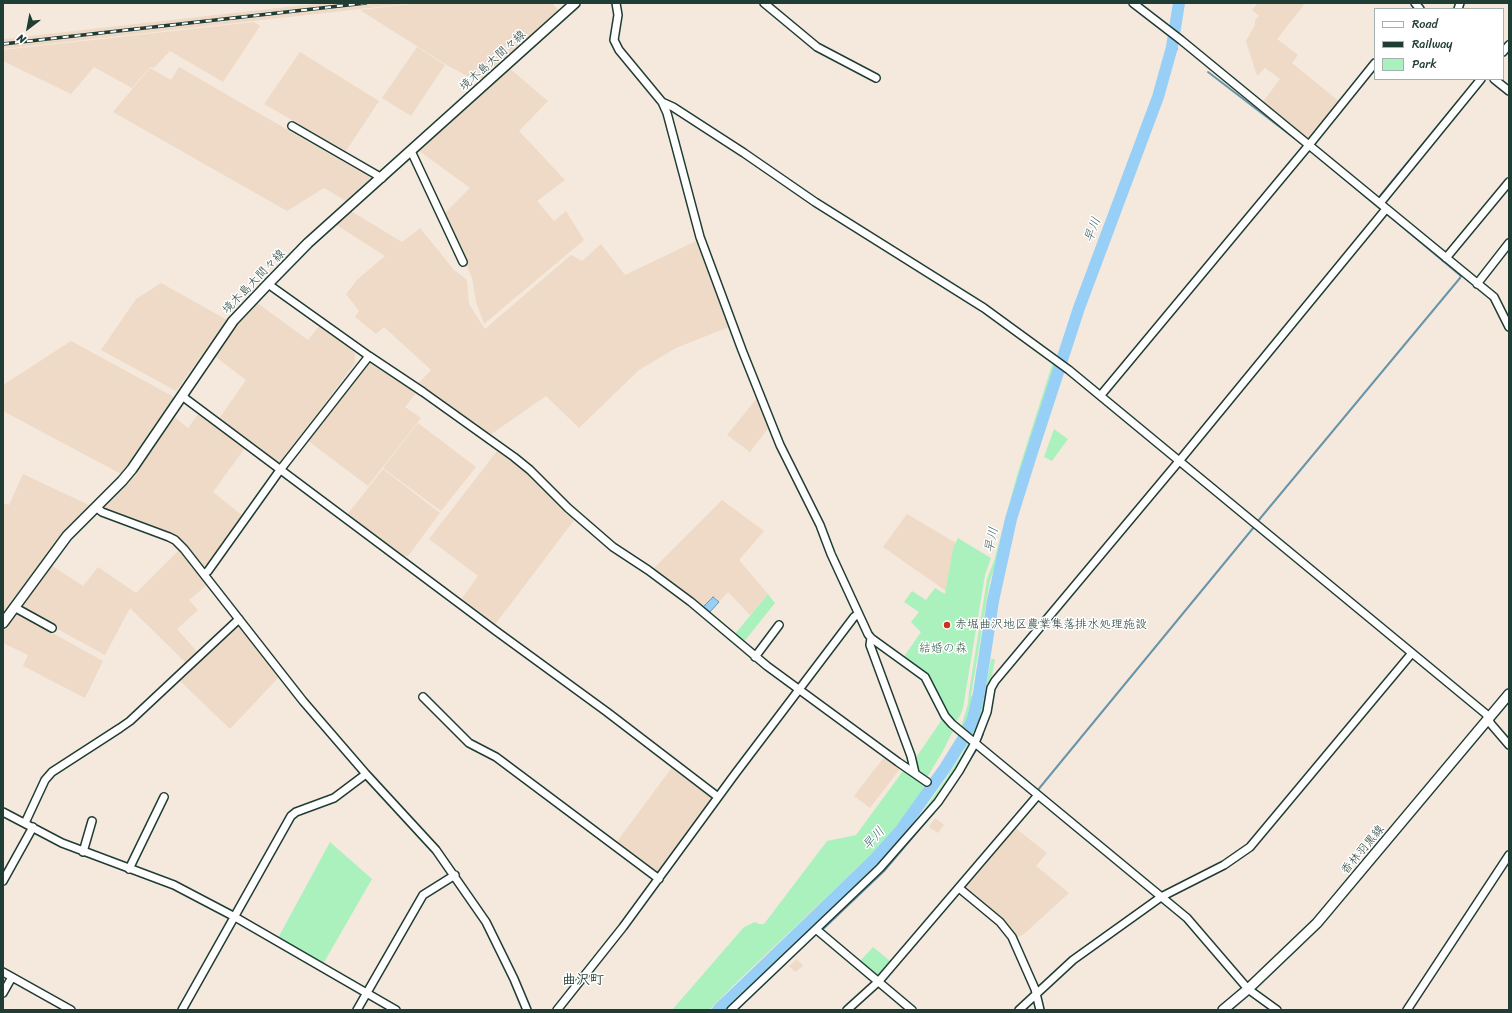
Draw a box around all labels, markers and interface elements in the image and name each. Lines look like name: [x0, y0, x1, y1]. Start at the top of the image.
north arrow: [8, 8, 48, 48]
legend: [1374, 8, 1504, 80]
text: Road: [1412, 13, 1438, 35]
street label: 境木島大間々線: [457, 28, 529, 94]
text: N: [13, 29, 30, 49]
text: Railway: [1412, 33, 1453, 55]
text: Park: [1412, 53, 1437, 75]
water label: 早川: [1081, 215, 1105, 245]
street label: 境木島大間々線: [220, 247, 288, 317]
water label: 早川: [982, 526, 1002, 554]
place label: 赤堀曲沢地区農業集落排水処理施設: [955, 618, 1147, 632]
marker: 赤堀曲沢地区農業集落排水処理施設: [942, 620, 952, 630]
park label: 結婚の森: [919, 642, 967, 656]
street label: 香林羽黒線: [1338, 822, 1388, 878]
water label: 早川: [860, 824, 888, 854]
district label: 曲沢町: [562, 972, 604, 988]

